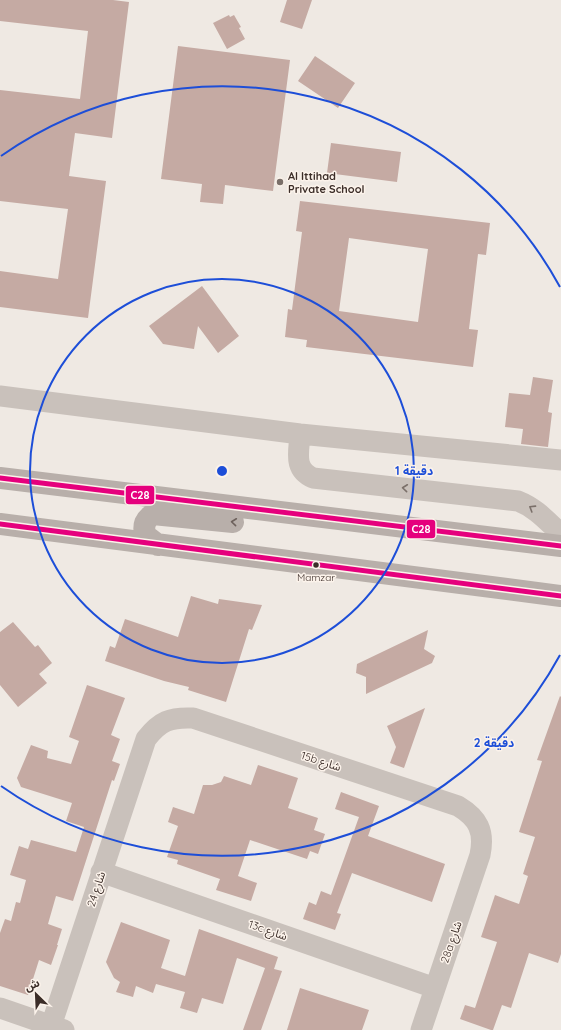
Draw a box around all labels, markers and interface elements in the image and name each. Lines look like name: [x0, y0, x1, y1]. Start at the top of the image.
place label: Al Ittihad Private School: [288, 169, 365, 196]
marker: Al Ittihad Private School: [275, 177, 285, 187]
text: 1 دقيقة: [395, 463, 433, 478]
centre of rings: [215, 464, 229, 478]
one-way arrow: [402, 484, 408, 493]
line badge: C28: [125, 485, 155, 505]
text: C28: [130, 488, 150, 502]
one-way arrow: [530, 506, 537, 513]
one-way arrow: [231, 517, 237, 526]
line badge: C28: [406, 519, 436, 539]
text: C28: [411, 522, 431, 536]
marker: Mamzar: [311, 560, 321, 570]
place label: Mamzar: [297, 571, 335, 584]
text: 2 دقيقة: [474, 735, 514, 750]
street label: 15b شارع: [299, 748, 343, 775]
street label: شارع 24: [84, 869, 109, 909]
street label: 13c شارع: [246, 917, 290, 944]
street label: 28a شارع: [437, 919, 466, 965]
north arrow: [16, 974, 56, 1014]
text: ش: [22, 975, 42, 994]

